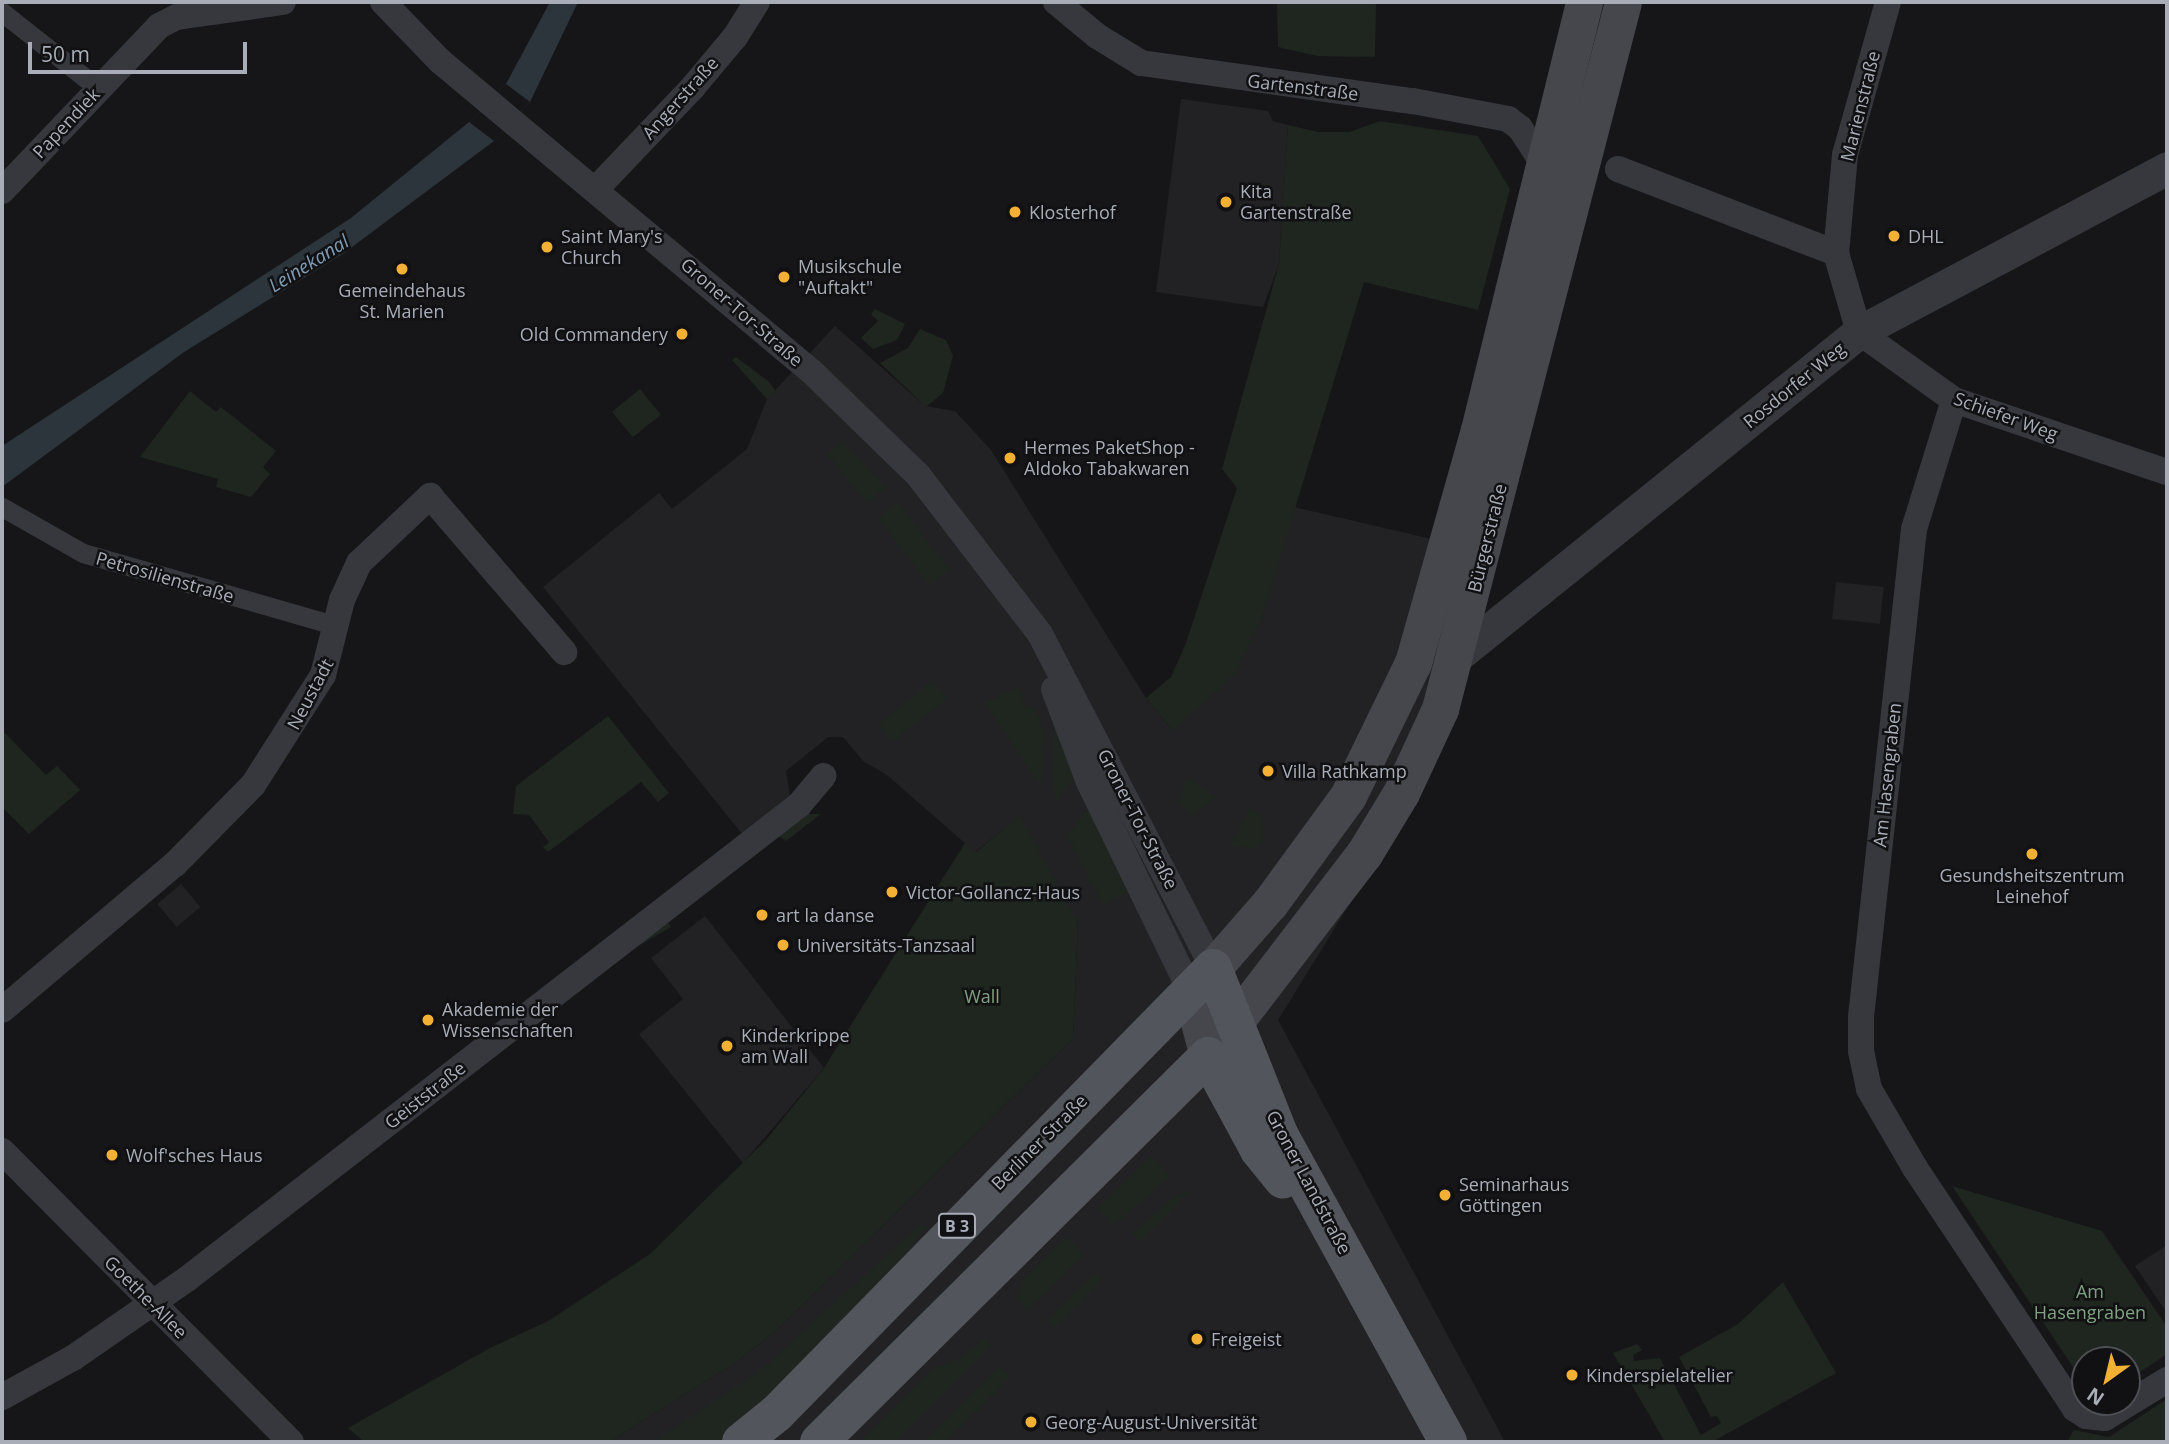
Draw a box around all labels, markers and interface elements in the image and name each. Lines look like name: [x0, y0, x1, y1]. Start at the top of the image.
scale bar: [32, 28, 250, 72]
text: 50 m: [41, 40, 90, 68]
street label: Marienstraße: [1836, 49, 1884, 163]
street label: Angerstraße: [637, 52, 723, 144]
street label: Gartenstraße: [1246, 69, 1360, 105]
street label: Papendiek: [28, 83, 104, 163]
place label: Kita Gartenstraße: [1240, 181, 1352, 224]
marker: Kita Gartenstraße: [1218, 194, 1234, 210]
place label: Klosterhof: [1029, 201, 1116, 223]
marker: Klosterhof: [1007, 204, 1023, 220]
place label: DHL: [1908, 225, 1944, 247]
place label: Saint Mary's Church: [561, 226, 663, 268]
marker: DHL: [1886, 228, 1902, 244]
water label: Leinekanal: [265, 230, 353, 298]
marker: Saint Mary's Church: [539, 239, 555, 255]
street label: Groner-Tor-Straße: [677, 253, 807, 371]
place label: Musikschule "Auftakt": [798, 256, 902, 298]
marker: Gemeindehaus St. Marien: [394, 261, 410, 277]
marker: Musikschule "Auftakt": [776, 269, 792, 285]
place label: Gemeindehaus St. Marien: [338, 280, 466, 322]
place label: Old Commandery: [520, 323, 668, 345]
marker: Old Commandery: [674, 326, 690, 342]
street label: Rosdorfer Weg: [1739, 337, 1849, 433]
street label: Schiefer Weg: [1951, 387, 2061, 445]
place label: Hermes PaketShop - Aldoko Tabakwaren: [1024, 437, 1195, 480]
marker: Hermes PaketShop - Aldoko Tabakwaren: [1002, 450, 1018, 466]
street label: Bürgerstraße: [1463, 482, 1511, 594]
street label: Petrosilienstraße: [94, 547, 236, 607]
street label: Neustadt: [282, 655, 338, 733]
street label: Am Hasengraben: [1869, 702, 1905, 848]
street label: Groner-Tor-Straße: [1093, 745, 1183, 893]
place label: Villa Rathkamp: [1282, 760, 1407, 782]
marker: Villa Rathkamp: [1260, 763, 1276, 779]
marker: Gesundsheitszentrum Leinehof: [2024, 846, 2040, 862]
place label: Gesundsheitszentrum Leinehof: [1939, 865, 2125, 908]
place label: Victor-Gollancz-Haus: [906, 881, 1080, 903]
marker: Victor-Gollancz-Haus: [884, 884, 900, 900]
place label: art la danse: [776, 904, 874, 926]
marker: art la danse: [754, 907, 770, 923]
place label: Universitäts-Tanzsaal: [797, 934, 975, 956]
marker: Universitäts-Tanzsaal: [775, 937, 791, 953]
park label: Wall: [964, 985, 1000, 1007]
place label: Akademie der Wissenschaften: [442, 999, 573, 1042]
marker: Akademie der Wissenschaften: [420, 1012, 436, 1028]
place label: Kinderkrippe am Wall: [741, 1025, 850, 1068]
marker: Kinderkrippe am Wall: [719, 1038, 735, 1054]
street label: Geiststraße: [380, 1057, 470, 1133]
street label: Berliner Straße: [987, 1090, 1091, 1194]
street label: Groner Landstraße: [1262, 1106, 1356, 1258]
place label: Wolf'sches Haus: [126, 1144, 262, 1166]
marker: Wolf'sches Haus: [104, 1147, 120, 1163]
place label: Seminarhaus Göttingen: [1459, 1174, 1569, 1216]
marker: Seminarhaus Göttingen: [1437, 1187, 1453, 1203]
road number: B 3: [938, 1214, 976, 1238]
street label: Goethe-Allee: [100, 1251, 192, 1343]
park label: Am Hasengraben: [2034, 1281, 2146, 1324]
place label: Freigeist: [1211, 1328, 1282, 1350]
marker: Freigeist: [1189, 1331, 1205, 1347]
north arrow: [2071, 1346, 2141, 1416]
place label: Kinderspielatelier: [1586, 1364, 1733, 1386]
marker: Kinderspielatelier: [1564, 1367, 1580, 1383]
text: N: [2082, 1382, 2109, 1412]
place label: Georg-August-Universität: [1045, 1411, 1257, 1433]
marker: Georg-August-Universität: [1023, 1414, 1039, 1430]

